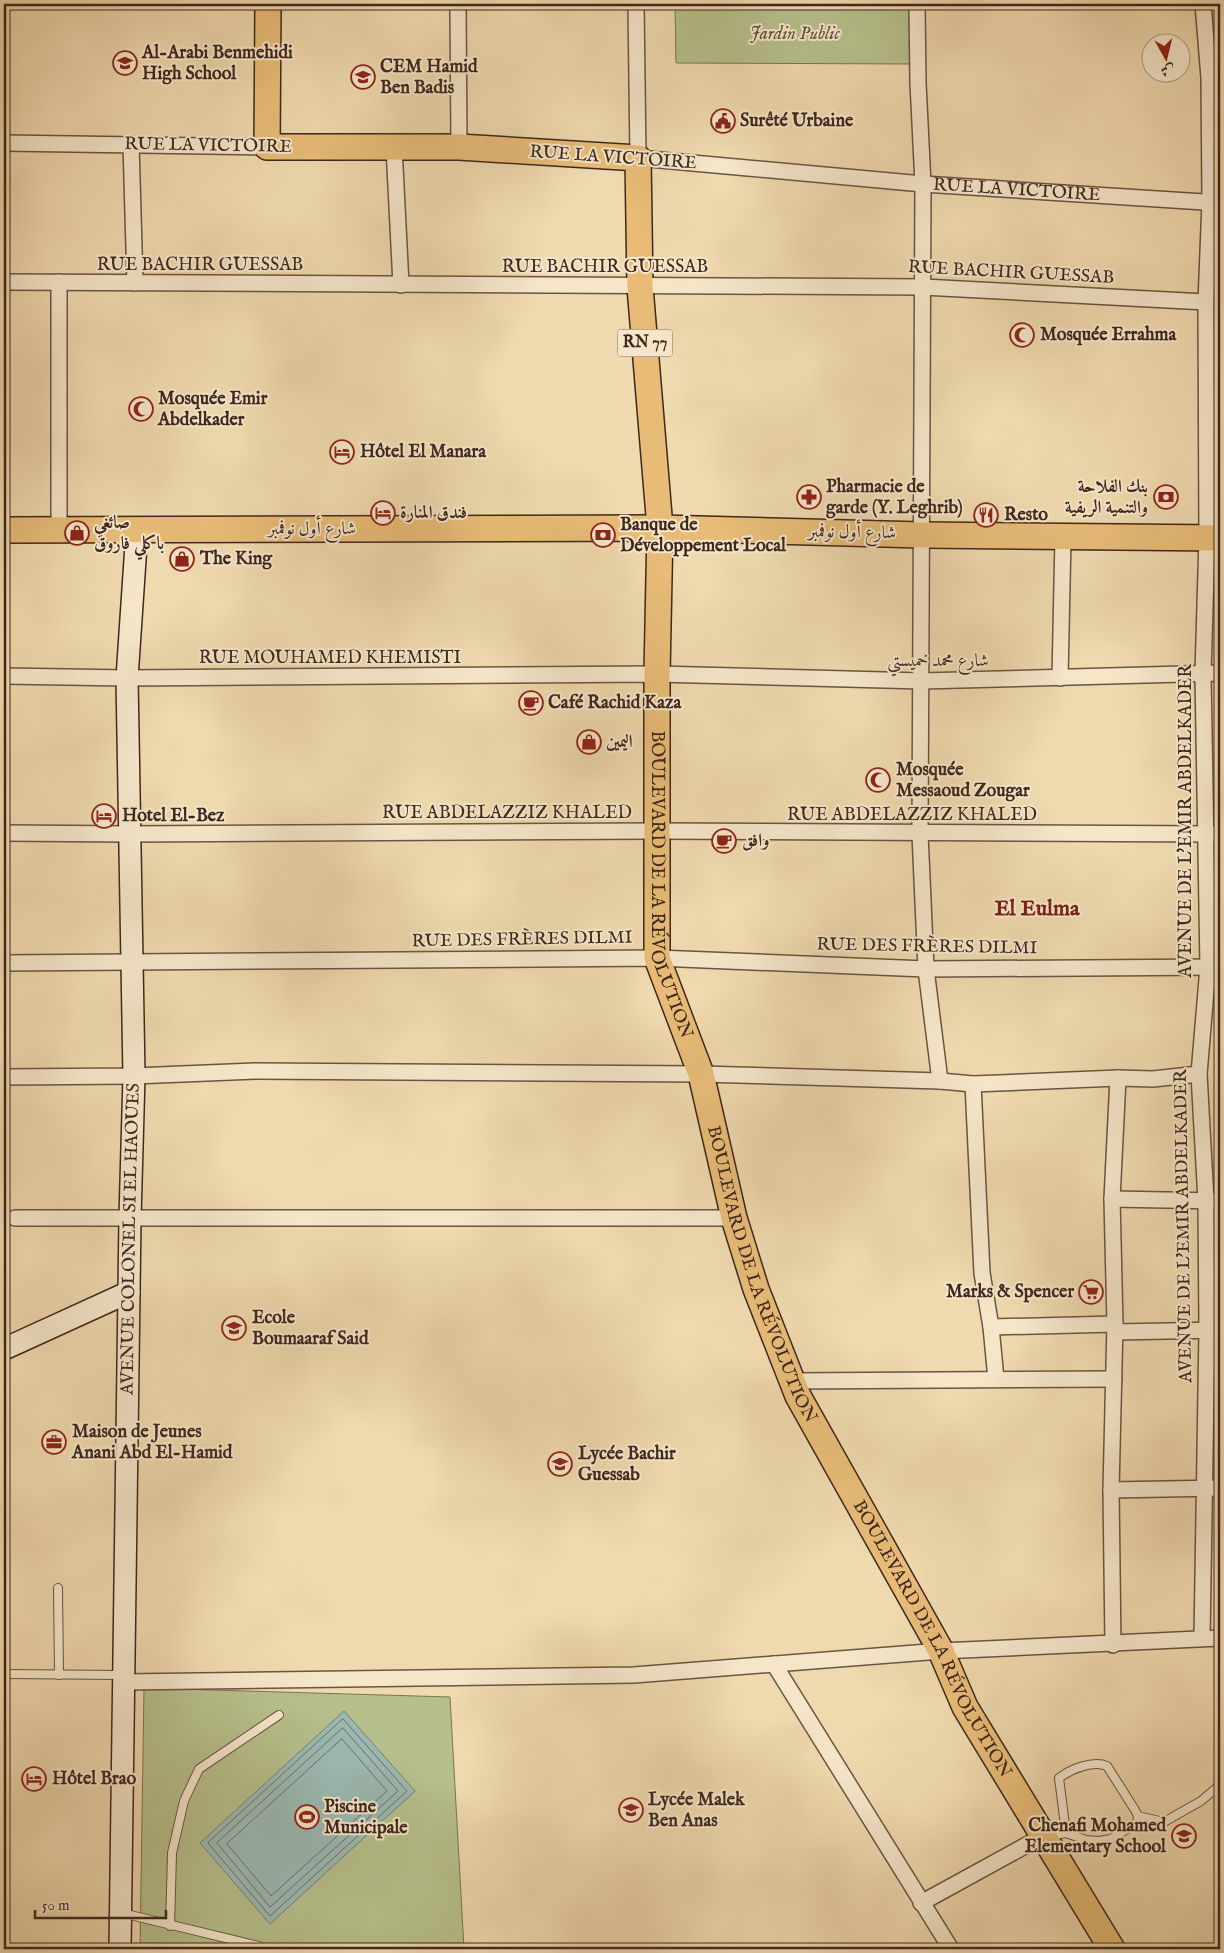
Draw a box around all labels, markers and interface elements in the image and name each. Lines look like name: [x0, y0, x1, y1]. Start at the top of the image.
park label: Jardin Public: [750, 23, 840, 46]
north arrow: [1142, 32, 1192, 82]
place label: Al-Arabi Benmehidi High School: [141, 42, 293, 86]
school or university icon: Al-Arabi Benmehidi High School: [112, 50, 138, 76]
place label: CEM Hamid Ben Badis: [380, 56, 478, 100]
text: ش: [1159, 60, 1176, 80]
school or university icon: CEM Hamid Ben Badis: [350, 64, 376, 90]
public building icon: Surêté Urbaine: [710, 108, 736, 134]
place label: Surêté Urbaine: [740, 110, 854, 133]
street label: RUE LA VICTOIRE: [124, 133, 292, 159]
street label: RUE LA VICTOIRE: [529, 141, 697, 175]
street label: RUE LA VICTOIRE: [932, 173, 1101, 207]
street label: RUE BACHIR GUESSAB: [97, 254, 303, 277]
street label: RUE BACHIR GUESSAB: [502, 256, 708, 279]
street label: RUE BACHIR GUESSAB: [907, 256, 1115, 290]
mosque icon: Mosquée Errahma: [1009, 322, 1035, 348]
place label: Mosquée Errahma: [1040, 324, 1177, 347]
road number: RN 77: [618, 329, 672, 356]
place label: Mosquée Emir Abdelkader: [157, 388, 268, 432]
mosque icon: Mosquée Emir Abdelkader: [128, 396, 154, 422]
hotel icon: Hôtel El Manara: [329, 439, 355, 465]
place label: Hôtel El Manara: [360, 441, 487, 464]
place label: Pharmacie de garde (Y. Leghrib): [826, 476, 963, 520]
place label: بنك الفلاحة والتنمية الريفية: [1065, 476, 1148, 520]
pharmacy icon: Pharmacie de garde (Y. Leghrib): [796, 484, 822, 510]
bank icon: بنك الفلاحة والتنمية الريفية: [1153, 484, 1179, 510]
hotel icon: فندق المنارة: [370, 500, 396, 526]
place label: فندق المنارة: [400, 502, 467, 525]
restaurant icon: Resto: [973, 502, 999, 528]
place label: Resto: [1004, 504, 1048, 527]
place label: صائغي باكلي فاروق: [94, 512, 164, 561]
place label: Banque de Développement Local: [620, 514, 787, 558]
street label: شارع أول نوفمبر: [266, 515, 356, 543]
street label: شارع أول نوفمبر: [806, 518, 896, 547]
shop icon: صائغي باكلي فاروق: [64, 520, 90, 546]
bank icon: Banque de Développement Local: [590, 522, 616, 548]
shop icon: The King: [169, 546, 195, 572]
place label: The King: [199, 548, 273, 571]
street label: RUE MOUHAMED KHEMISTI: [199, 647, 461, 670]
street label: شارع محمد خميستي: [887, 650, 989, 677]
street label: AVENUE DE L'EMIR ABDELKADER: [1175, 663, 1198, 979]
cafe icon: Café Rachid Kaza: [518, 690, 544, 716]
place label: Café Rachid Kaza: [548, 692, 682, 715]
shop icon: اليمين: [576, 729, 602, 755]
street label: BOULEVARD DE LA RÉVOLUTION: [646, 730, 698, 1042]
place label: اليمين: [606, 731, 633, 754]
place label: Mosquée Messaoud Zougar: [896, 759, 1030, 803]
mosque icon: Mosquée Messaoud Zougar: [865, 767, 891, 793]
street label: RUE ABDELAZZIZ KHALED: [382, 802, 632, 825]
hotel icon: Hotel El-Bez: [91, 803, 117, 829]
street label: RUE ABDELAZZIZ KHALED: [787, 804, 1037, 827]
place label: Hotel El-Bez: [122, 805, 225, 828]
cafe icon: وافق: [711, 828, 737, 854]
place label: وافق: [742, 830, 769, 853]
district label: El Eulma: [994, 895, 1080, 923]
street label: RUE DES FRÈRES DILMI: [411, 925, 633, 953]
street label: RUE DES FRÈRES DILMI: [816, 932, 1038, 960]
street label: AVENUE DE L'EMIR ABDELKADER: [1170, 1068, 1198, 1384]
street label: AVENUE COLONEL SI EL HAOUES: [116, 1083, 145, 1396]
street label: BOULEVARD DE LA RÉVOLUTION: [702, 1123, 822, 1427]
supermarket icon: Marks & Spencer: [1078, 1279, 1104, 1305]
place label: Marks & Spencer: [946, 1281, 1074, 1304]
place label: Ecole Boumaaraf Said: [252, 1307, 369, 1351]
school or university icon: Ecole Boumaaraf Said: [221, 1315, 247, 1341]
place label: Maison de Jeunes Anani Abd El-Hamid: [71, 1421, 233, 1465]
office icon: Maison de Jeunes Anani Abd El-Hamid: [41, 1429, 67, 1455]
place label: Lycée Bachir Guessab: [578, 1443, 676, 1487]
school or university icon: Lycée Bachir Guessab: [547, 1451, 573, 1477]
street label: BOULEVARD DE LA RÉVOLUTION: [847, 1496, 1017, 1782]
hotel icon: Hôtel Brao: [21, 1766, 47, 1792]
place label: Hôtel Brao: [52, 1768, 136, 1791]
place label: Lycée Malek Ben Anas: [648, 1789, 746, 1833]
place label: Piscine Municipale: [324, 1796, 408, 1840]
school or university icon: Lycée Malek Ben Anas: [618, 1797, 644, 1823]
sports icon: Piscine Municipale: [294, 1804, 320, 1830]
place label: Chenafi Mohamed Elementary School: [1025, 1815, 1167, 1859]
school or university icon: Chenafi Mohamed Elementary School: [1171, 1823, 1197, 1849]
scale bar: [35, 1888, 166, 1920]
text: 50 m: [42, 1896, 70, 1915]

